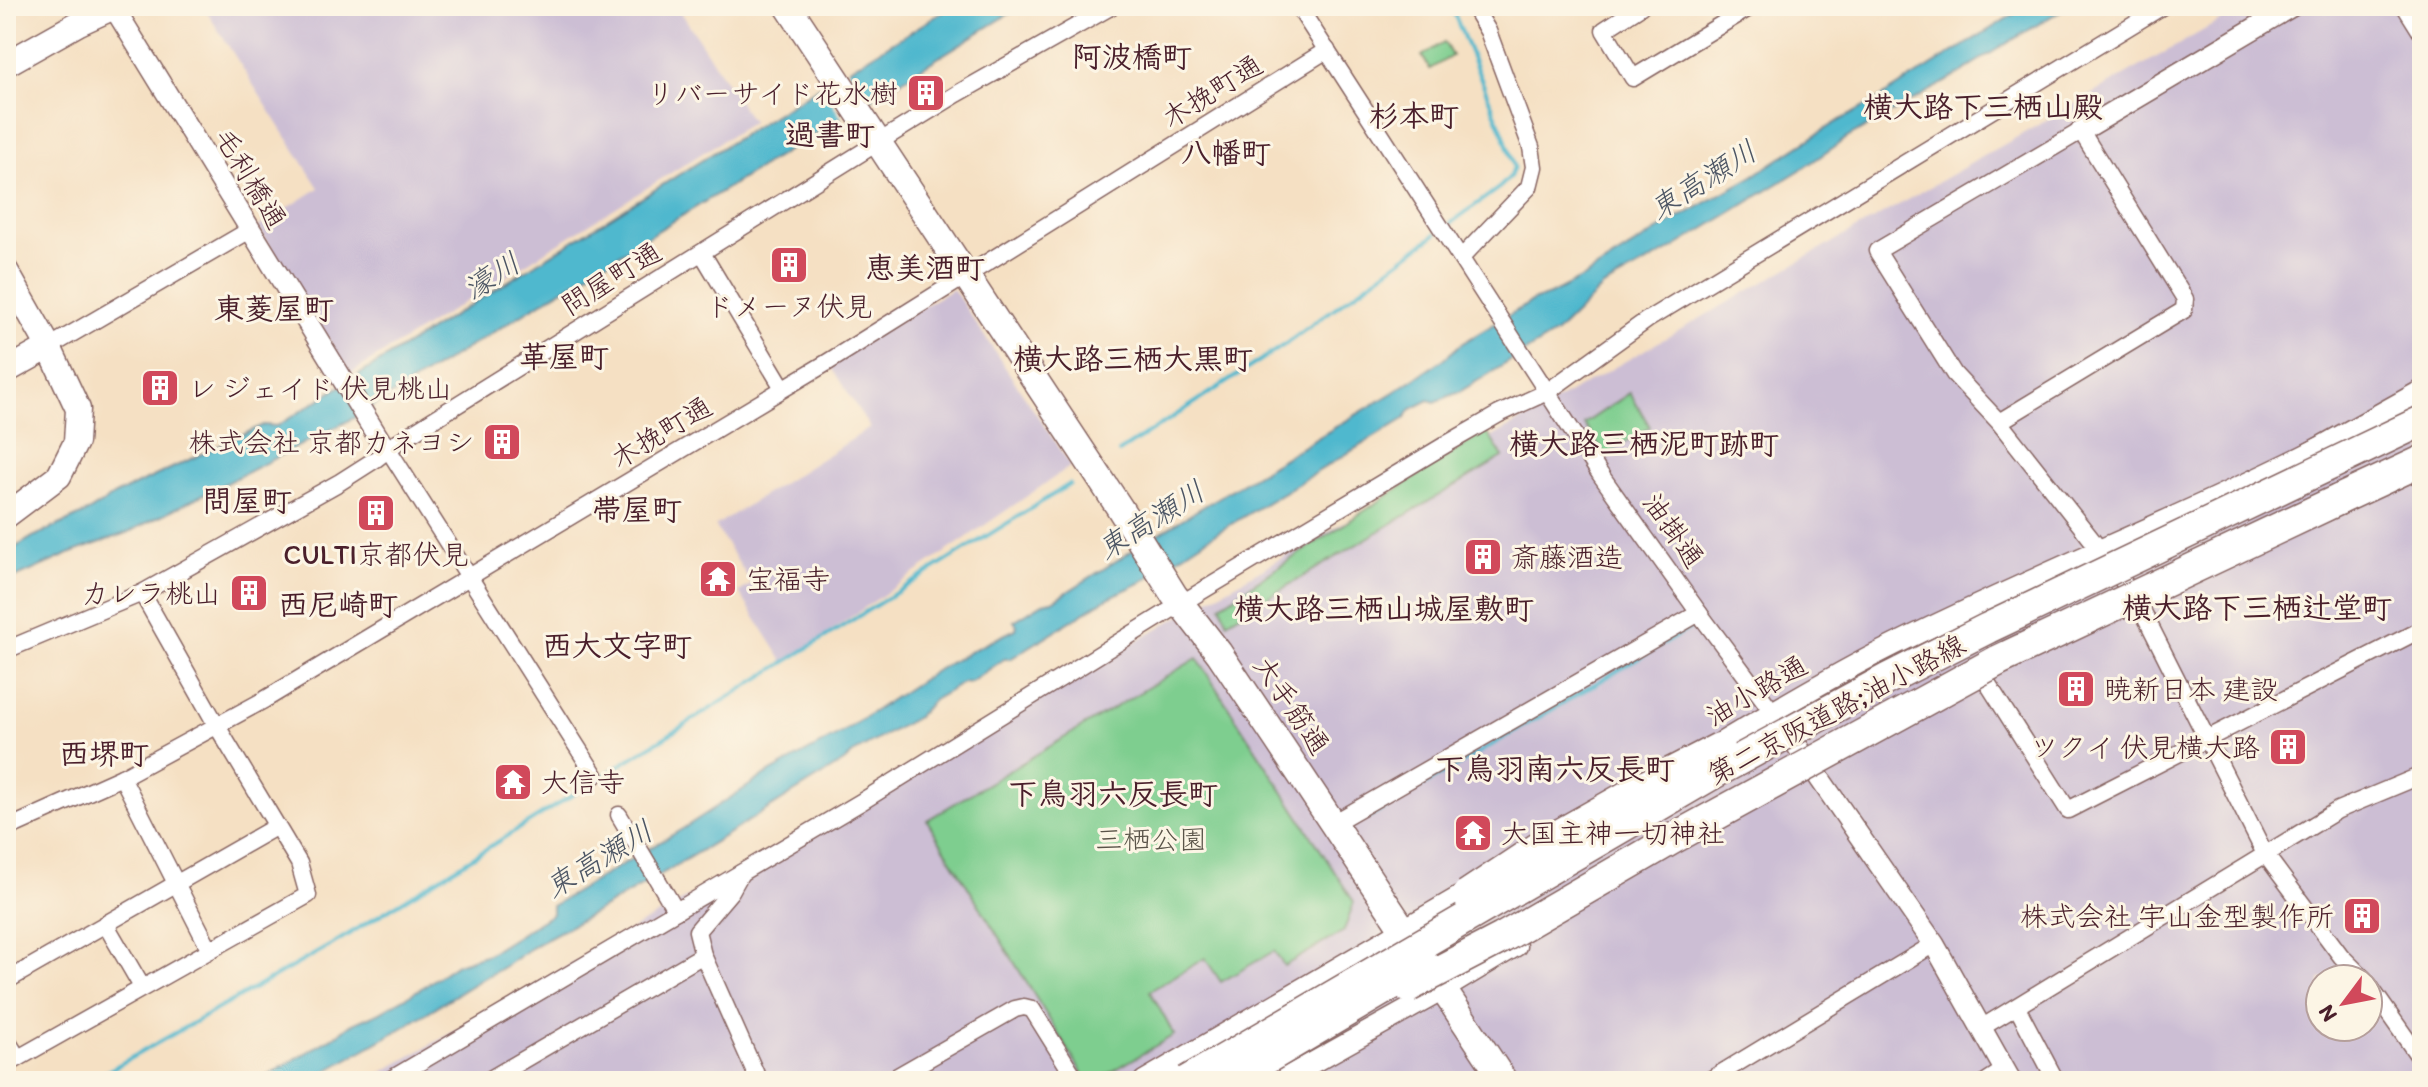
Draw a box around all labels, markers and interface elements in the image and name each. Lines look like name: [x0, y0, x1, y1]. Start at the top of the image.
district label: 阿波橋町: [1072, 38, 1192, 75]
street label: 木挽町通: [1155, 47, 1269, 135]
building icon: リバーサイド花水樹: [905, 72, 947, 114]
place label: リバーサイド花水樹: [647, 76, 898, 110]
district label: 横大路下三栖山殿: [1863, 88, 2103, 125]
district label: 杉本町: [1369, 97, 1459, 134]
district label: 過書町: [785, 116, 875, 153]
street label: 毛利橋通: [208, 121, 294, 235]
water label: 東高瀬川: [1642, 132, 1763, 227]
district label: 八幡町: [1181, 134, 1271, 171]
street label: 問屋町通: [554, 234, 668, 322]
water label: 濠川: [456, 244, 527, 307]
building icon: ドメーヌ伏見: [768, 244, 810, 286]
district label: 恵美酒町: [865, 249, 985, 286]
place label: ドメーヌ伏見: [706, 289, 872, 323]
district label: 東菱屋町: [214, 290, 334, 327]
district label: 革屋町: [519, 338, 609, 375]
district label: 横大路三栖大黒町: [1013, 340, 1253, 377]
building icon: レ ジェイド 伏見桃山: [139, 367, 181, 409]
place label: レ ジェイド 伏見桃山: [188, 371, 453, 405]
street label: 木挽町通: [604, 389, 718, 475]
building icon: 株式会社 京都カネヨシ: [481, 421, 523, 463]
place label: 株式会社 京都カネヨシ: [188, 425, 474, 459]
district label: 横大路三栖泥町跡町: [1509, 425, 1779, 462]
water label: 東高瀬川: [1090, 472, 1211, 567]
district label: 問屋町: [202, 482, 292, 519]
street label: 油掛通: [1636, 486, 1712, 574]
district label: 帯屋町: [592, 491, 682, 528]
building icon: CULTI京都伏見: [355, 492, 397, 534]
building icon: 斎藤酒造: [1462, 536, 1504, 578]
place label: CULTI京都伏見: [283, 537, 469, 571]
place label: 斎藤酒造: [1511, 540, 1623, 574]
temple icon: 宝福寺: [697, 558, 739, 600]
place label: 宝福寺: [746, 562, 830, 596]
building icon: カレラ桃山: [228, 572, 270, 614]
place label: カレラ桃山: [81, 576, 221, 610]
district label: 西尼崎町: [278, 586, 398, 623]
district label: 横大路下三栖辻堂町: [2122, 589, 2392, 626]
district label: 横大路三栖山城屋敷町: [1234, 590, 1534, 627]
district label: 西大文字町: [542, 627, 692, 664]
street label: 第二京阪道路;油小路線: [1701, 627, 1971, 791]
street label: 油小路通: [1699, 647, 1813, 733]
street label: 大手筋通: [1247, 649, 1337, 761]
building icon: 暁新日本 建設: [2055, 668, 2097, 710]
place label: 暁新日本 建設: [2104, 672, 2278, 706]
building icon: ツクイ 伏見横大路: [2267, 726, 2309, 768]
place label: ツクイ 伏見横大路: [2030, 730, 2260, 764]
district label: 西堺町: [59, 735, 149, 772]
district label: 下鳥羽南六反長町: [1435, 750, 1675, 787]
temple icon: 大信寺: [492, 761, 534, 803]
place label: 大信寺: [541, 765, 625, 799]
district label: 下鳥羽六反長町: [1008, 775, 1218, 812]
water label: 東高瀬川: [538, 812, 660, 905]
temple icon: 大国主神一切神社: [1452, 812, 1494, 854]
place label: 大国主神一切神社: [1501, 816, 1725, 850]
park label: 三栖公園: [1095, 822, 1207, 856]
building icon: 株式会社 宇山金型製作所: [2341, 895, 2383, 937]
place label: 株式会社 宇山金型製作所: [2020, 899, 2334, 933]
north arrow: [2304, 963, 2384, 1043]
text: N: [2312, 1000, 2343, 1027]

